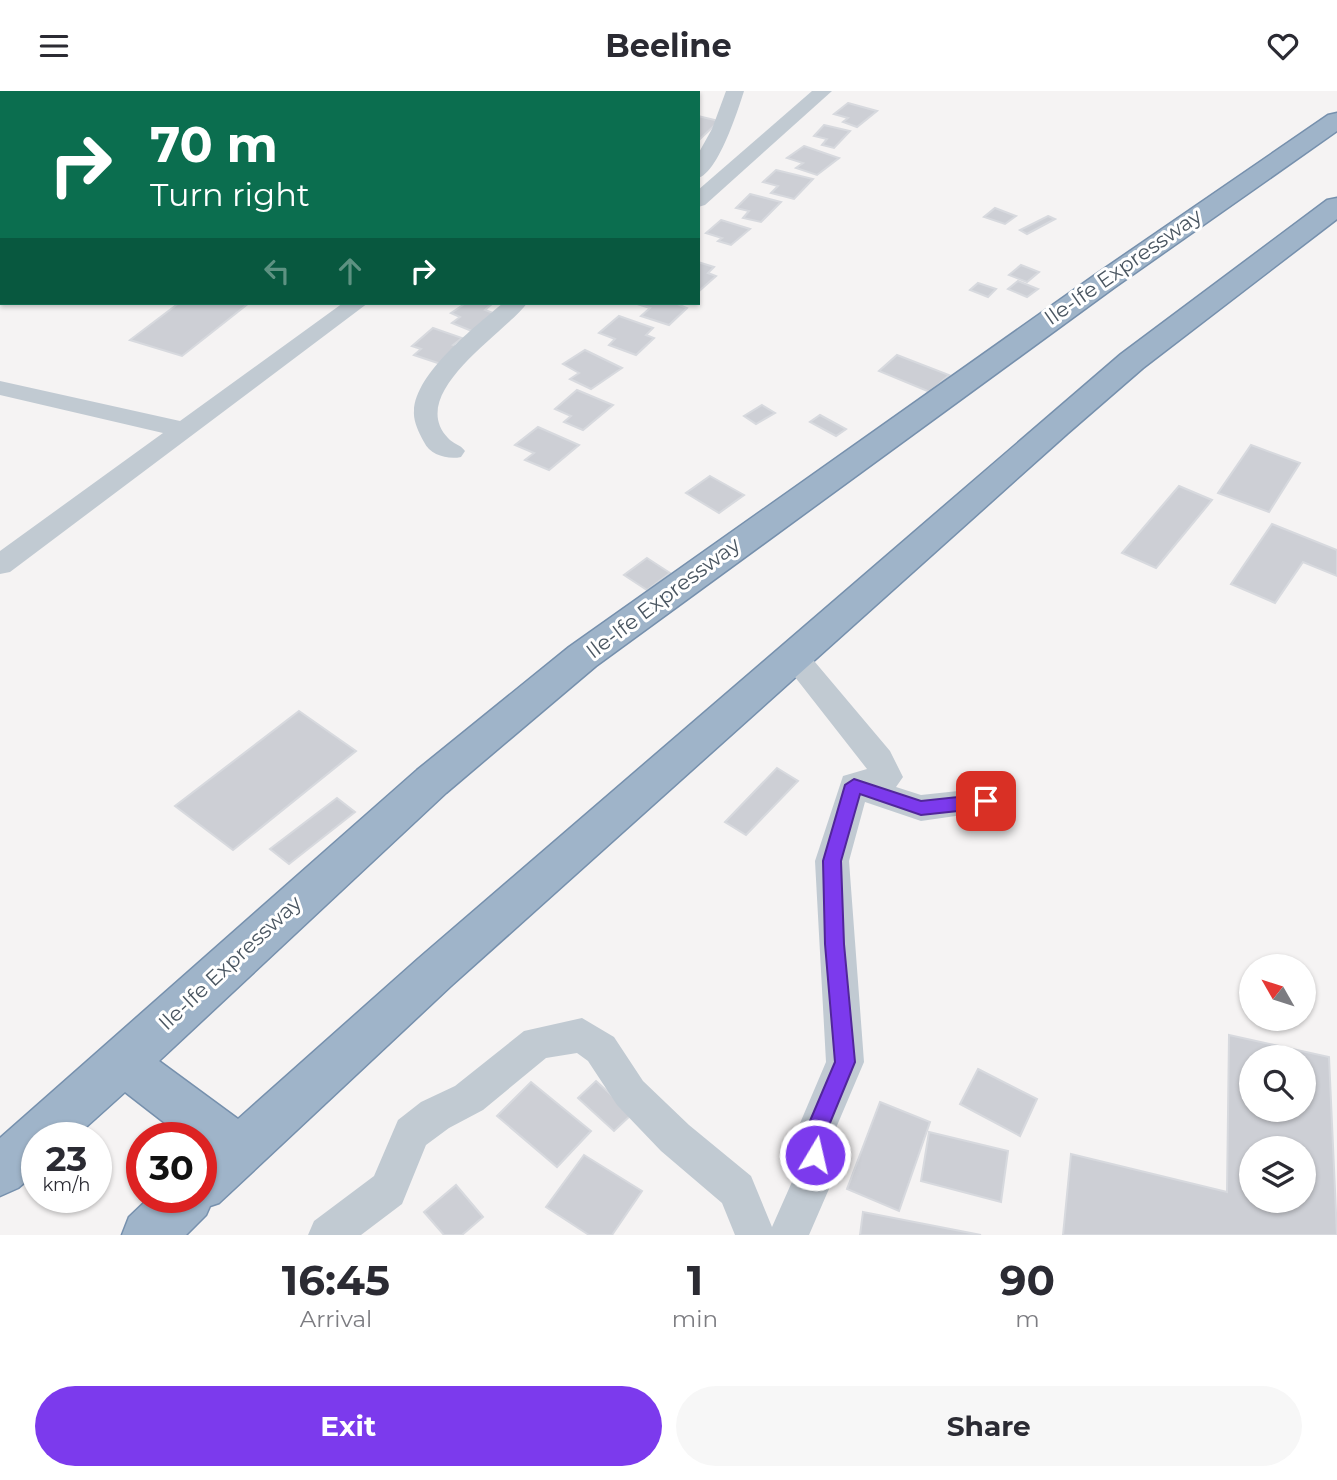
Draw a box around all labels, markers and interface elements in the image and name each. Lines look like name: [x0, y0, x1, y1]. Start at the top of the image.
text: Beeline: [605, 26, 732, 65]
icon: menu: [35, 27, 73, 65]
icon: heart: [1264, 27, 1302, 65]
text: 70 m: [150, 115, 278, 174]
icon: right: [35, 119, 126, 210]
text: Turn right: [150, 175, 310, 214]
street label: Ile-Ife Expressway: [1039, 203, 1207, 330]
icon: left: [258, 252, 296, 290]
icon: ahead: [331, 252, 369, 290]
icon: right: [404, 252, 442, 290]
street label: Ile-Ife Expressway: [581, 531, 745, 664]
pin: [956, 771, 1016, 831]
icon: arrive: [967, 782, 1005, 820]
street label: Ile-Ife Expressway: [153, 890, 307, 1035]
north arrow: [1239, 954, 1316, 1031]
map controls: [1239, 954, 1316, 1213]
button: search: [1239, 1045, 1316, 1122]
position arrow: [778, 1118, 852, 1192]
speed limit sign: 30: [126, 1122, 217, 1213]
button: layers: [1239, 1136, 1316, 1213]
text: 23: [46, 1137, 87, 1180]
text: km/h: [42, 1174, 91, 1196]
text: 16:45: [282, 1254, 390, 1306]
text: 1: [687, 1254, 703, 1306]
text: 90: [1000, 1254, 1055, 1306]
text: Arrival: [300, 1305, 372, 1333]
text: min: [672, 1305, 718, 1333]
text: m: [1015, 1305, 1040, 1333]
button: Exit: [35, 1386, 662, 1466]
button: Share: [676, 1386, 1302, 1466]

